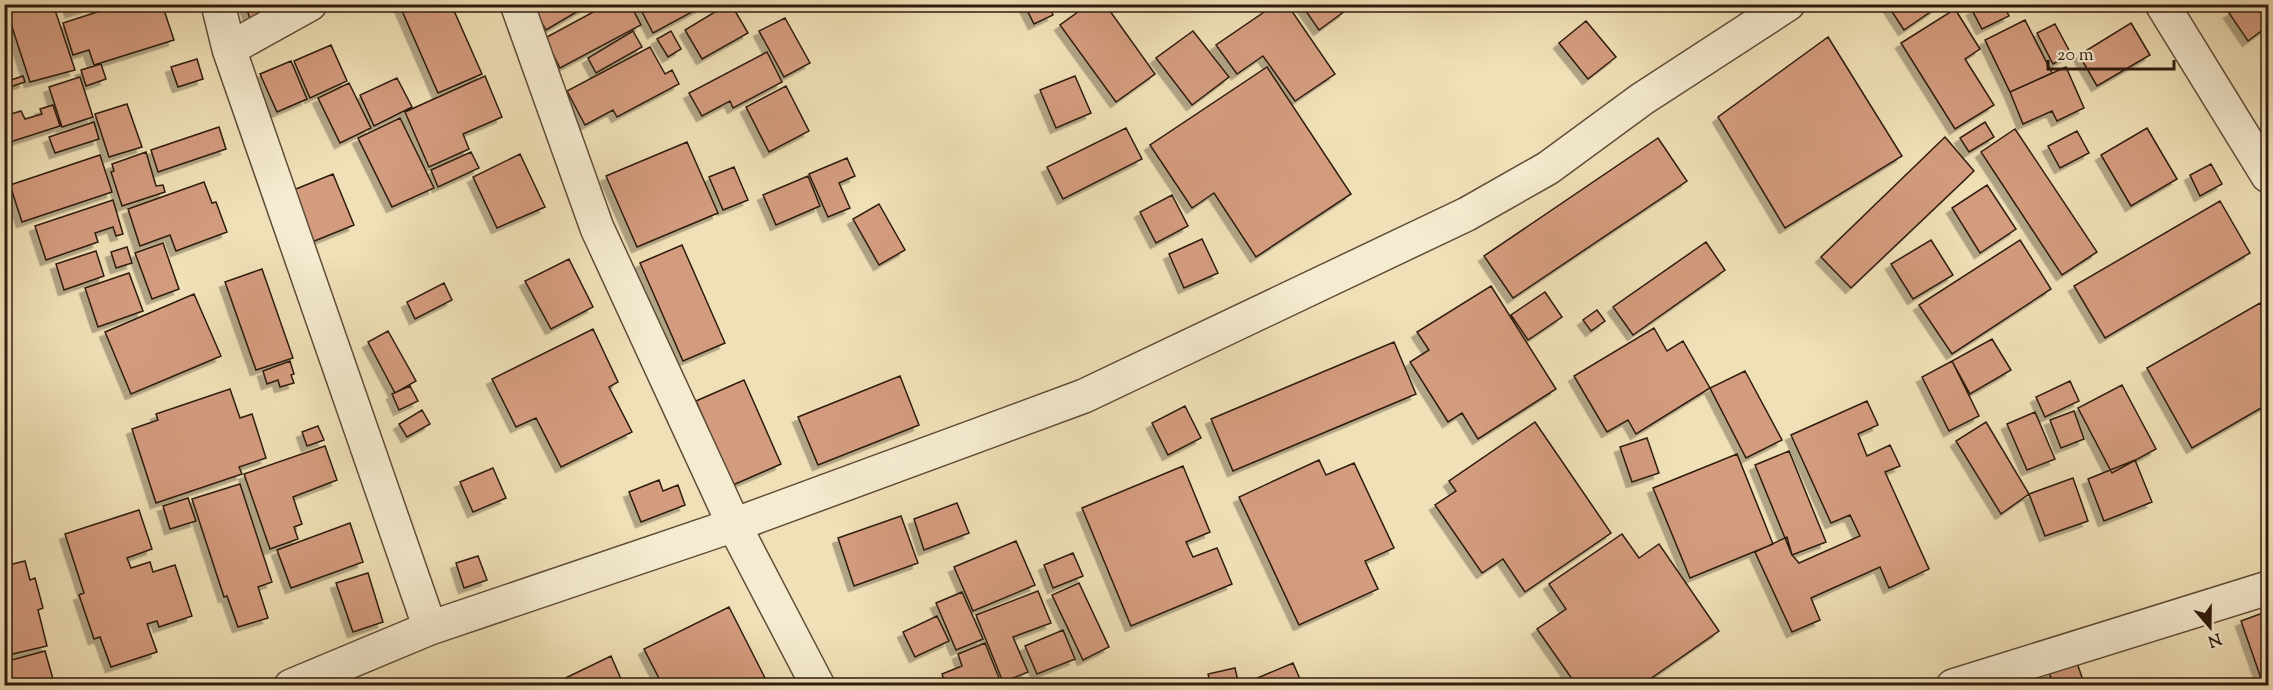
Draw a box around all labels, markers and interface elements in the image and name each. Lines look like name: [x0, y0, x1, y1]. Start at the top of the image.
scale bar: [2048, 33, 2174, 71]
text: 20 m: [2057, 43, 2094, 69]
north arrow: [2180, 597, 2240, 657]
text: N: [2204, 626, 2224, 652]

